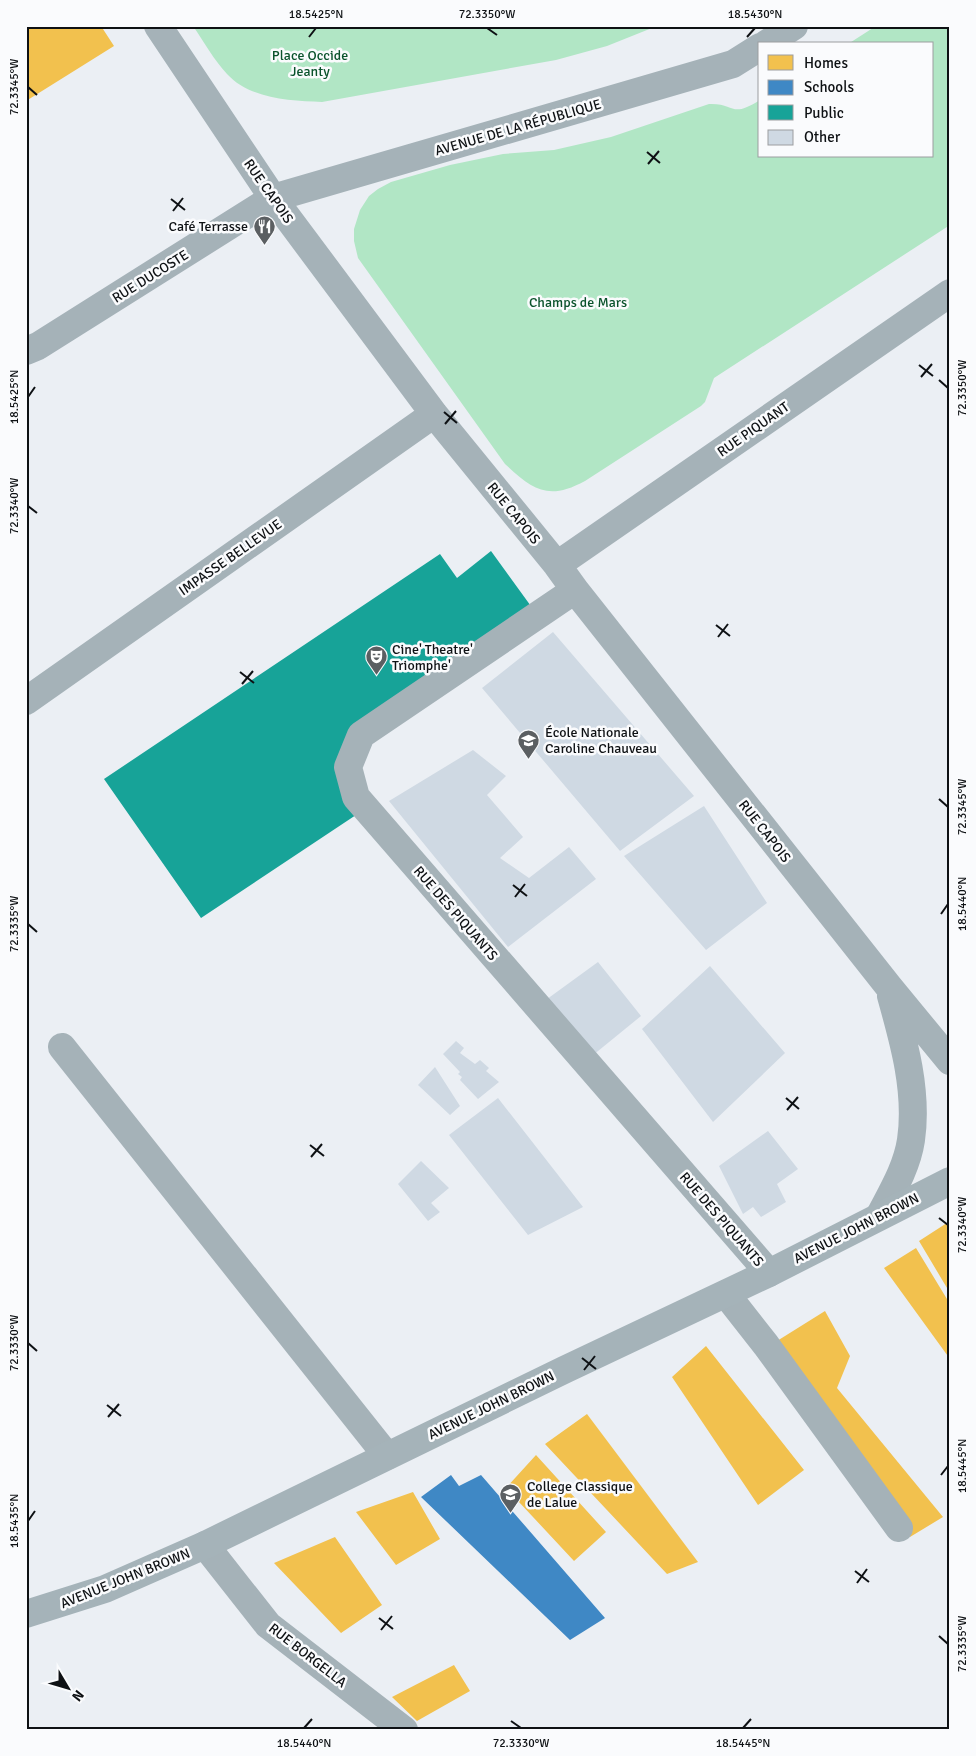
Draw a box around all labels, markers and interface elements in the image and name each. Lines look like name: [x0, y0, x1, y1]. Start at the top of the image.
text: 18.5425°N: [289, 7, 343, 22]
text: 72.3350°W: [459, 7, 515, 22]
text: 18.5430°N: [728, 7, 782, 22]
legend: [758, 42, 934, 158]
park label: Place Occide Jeanty: [272, 47, 348, 80]
text: Homes: [804, 54, 848, 72]
text: 72.3345°W: [7, 59, 22, 115]
text: Schools: [804, 78, 855, 96]
street label: AVENUE DE LA RÉPUBLIQUE: [433, 96, 603, 159]
text: Public: [804, 104, 844, 122]
text: Other: [804, 128, 841, 146]
street label: RUE CAPOIS: [240, 156, 297, 227]
restaurant icon: Café Terrasse: [252, 214, 276, 245]
place label: Café Terrasse: [169, 218, 248, 235]
street label: RUE DUCOSTE: [109, 246, 192, 307]
park label: Champs de Mars: [529, 294, 627, 311]
text: 72.3350°W: [955, 360, 970, 416]
text: 18.5425°N: [7, 370, 22, 424]
street label: RUE PIQUANT: [714, 398, 793, 460]
text: 72.3340°W: [7, 478, 22, 534]
street label: RUE CAPOIS: [484, 479, 544, 548]
street label: IMPASSE BELLEVUE: [176, 516, 285, 599]
place label: Cine' Theatre' Triomphe': [392, 641, 473, 674]
theatre icon: Cine' Theatre' Triomphe': [364, 645, 388, 676]
place label: École Nationale Caroline Chauveau: [545, 724, 657, 757]
school or university icon: École Nationale Caroline Chauveau: [517, 728, 541, 759]
text: 72.3345°W: [955, 779, 970, 835]
street label: RUE CAPOIS: [735, 797, 794, 866]
street label: RUE DES PIQUANTS: [410, 863, 501, 964]
text: 18.5440°N: [955, 877, 970, 931]
text: 72.3335°W: [7, 896, 22, 952]
street label: RUE DES PIQUANTS: [676, 1169, 767, 1270]
street label: AVENUE JOHN BROWN: [791, 1189, 922, 1267]
text: 72.3340°W: [955, 1197, 970, 1253]
text: 72.3330°W: [7, 1315, 22, 1371]
street label: AVENUE JOHN BROWN: [425, 1367, 557, 1443]
text: 18.5445°N: [955, 1439, 970, 1493]
place label: College Classique de Lalue: [527, 1478, 633, 1511]
school or university icon: College Classique de Lalue: [499, 1482, 523, 1513]
text: 18.5435°N: [7, 1494, 22, 1548]
street label: AVENUE JOHN BROWN: [58, 1545, 193, 1612]
text: 72.3335°W: [955, 1616, 970, 1672]
street label: RUE BORGELLA: [265, 1620, 350, 1691]
north arrow: [42, 1664, 92, 1714]
text: N: [68, 1687, 88, 1705]
text: 18.5440°N: [277, 1736, 331, 1751]
text: 72.3330°W: [493, 1736, 549, 1751]
text: 18.5445°N: [716, 1736, 770, 1751]

